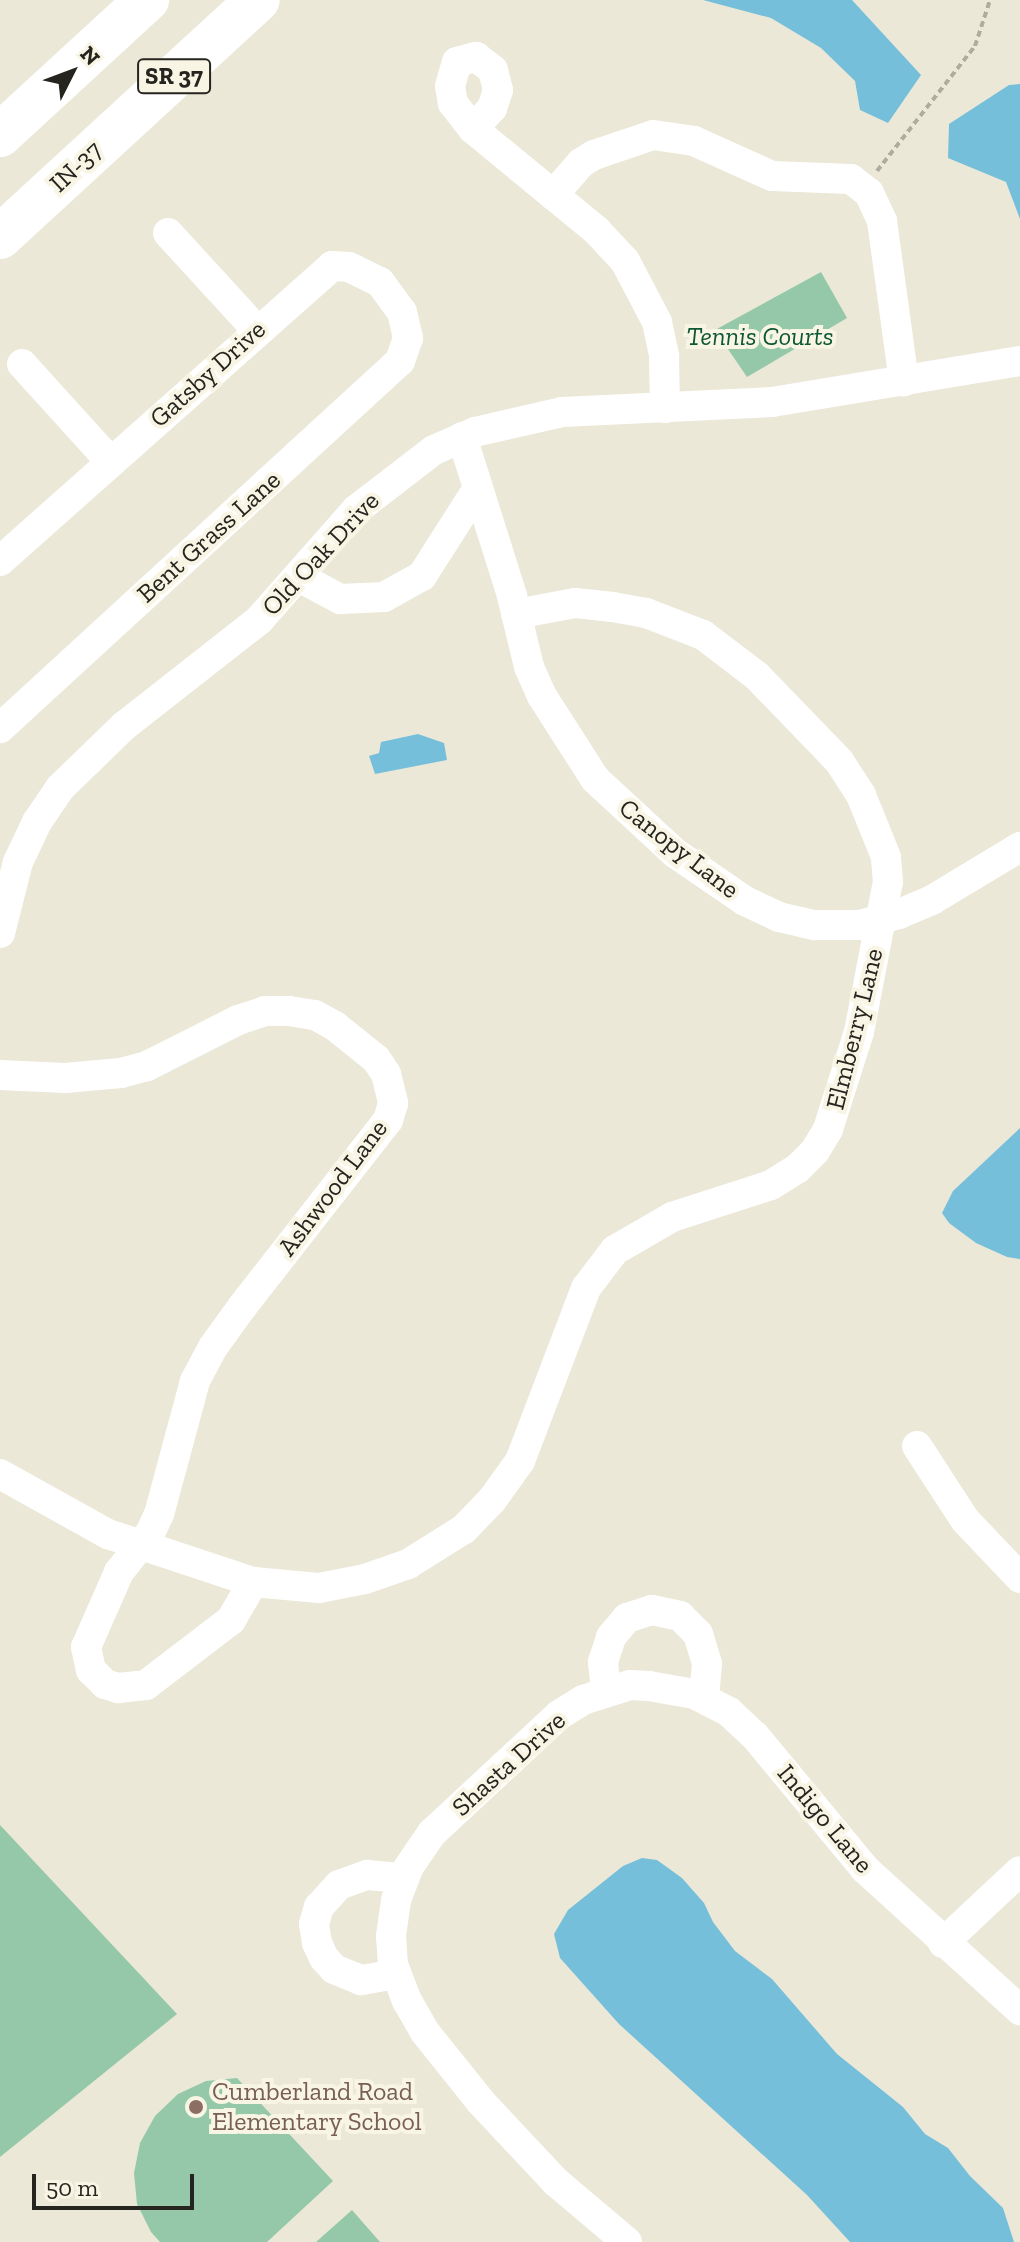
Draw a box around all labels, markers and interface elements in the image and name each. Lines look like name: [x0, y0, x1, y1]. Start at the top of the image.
north arrow: [32, 32, 112, 112]
text: N: [75, 40, 106, 71]
road number: SR 37: [136, 56, 212, 96]
street label: IN-37: [43, 135, 109, 199]
street label: Gatsby Drive: [144, 314, 272, 434]
park label: Tennis Courts: [686, 321, 834, 353]
street label: Bent Grass Lane: [131, 464, 287, 610]
street label: Old Oak Drive: [256, 486, 386, 622]
street label: Canopy Lane: [612, 792, 746, 906]
street label: Elmberry Lane: [820, 945, 890, 1113]
street label: Ashwood Lane: [272, 1114, 394, 1262]
street label: Shasta Drive: [446, 1705, 572, 1823]
street label: Indigo Lane: [771, 1758, 879, 1880]
place label: Cumberland Road Elementary School: [212, 2076, 422, 2138]
marker: Cumberland Road Elementary School: [187, 2098, 205, 2116]
scale bar: [36, 2158, 198, 2208]
text: 50 m: [46, 2173, 98, 2202]

